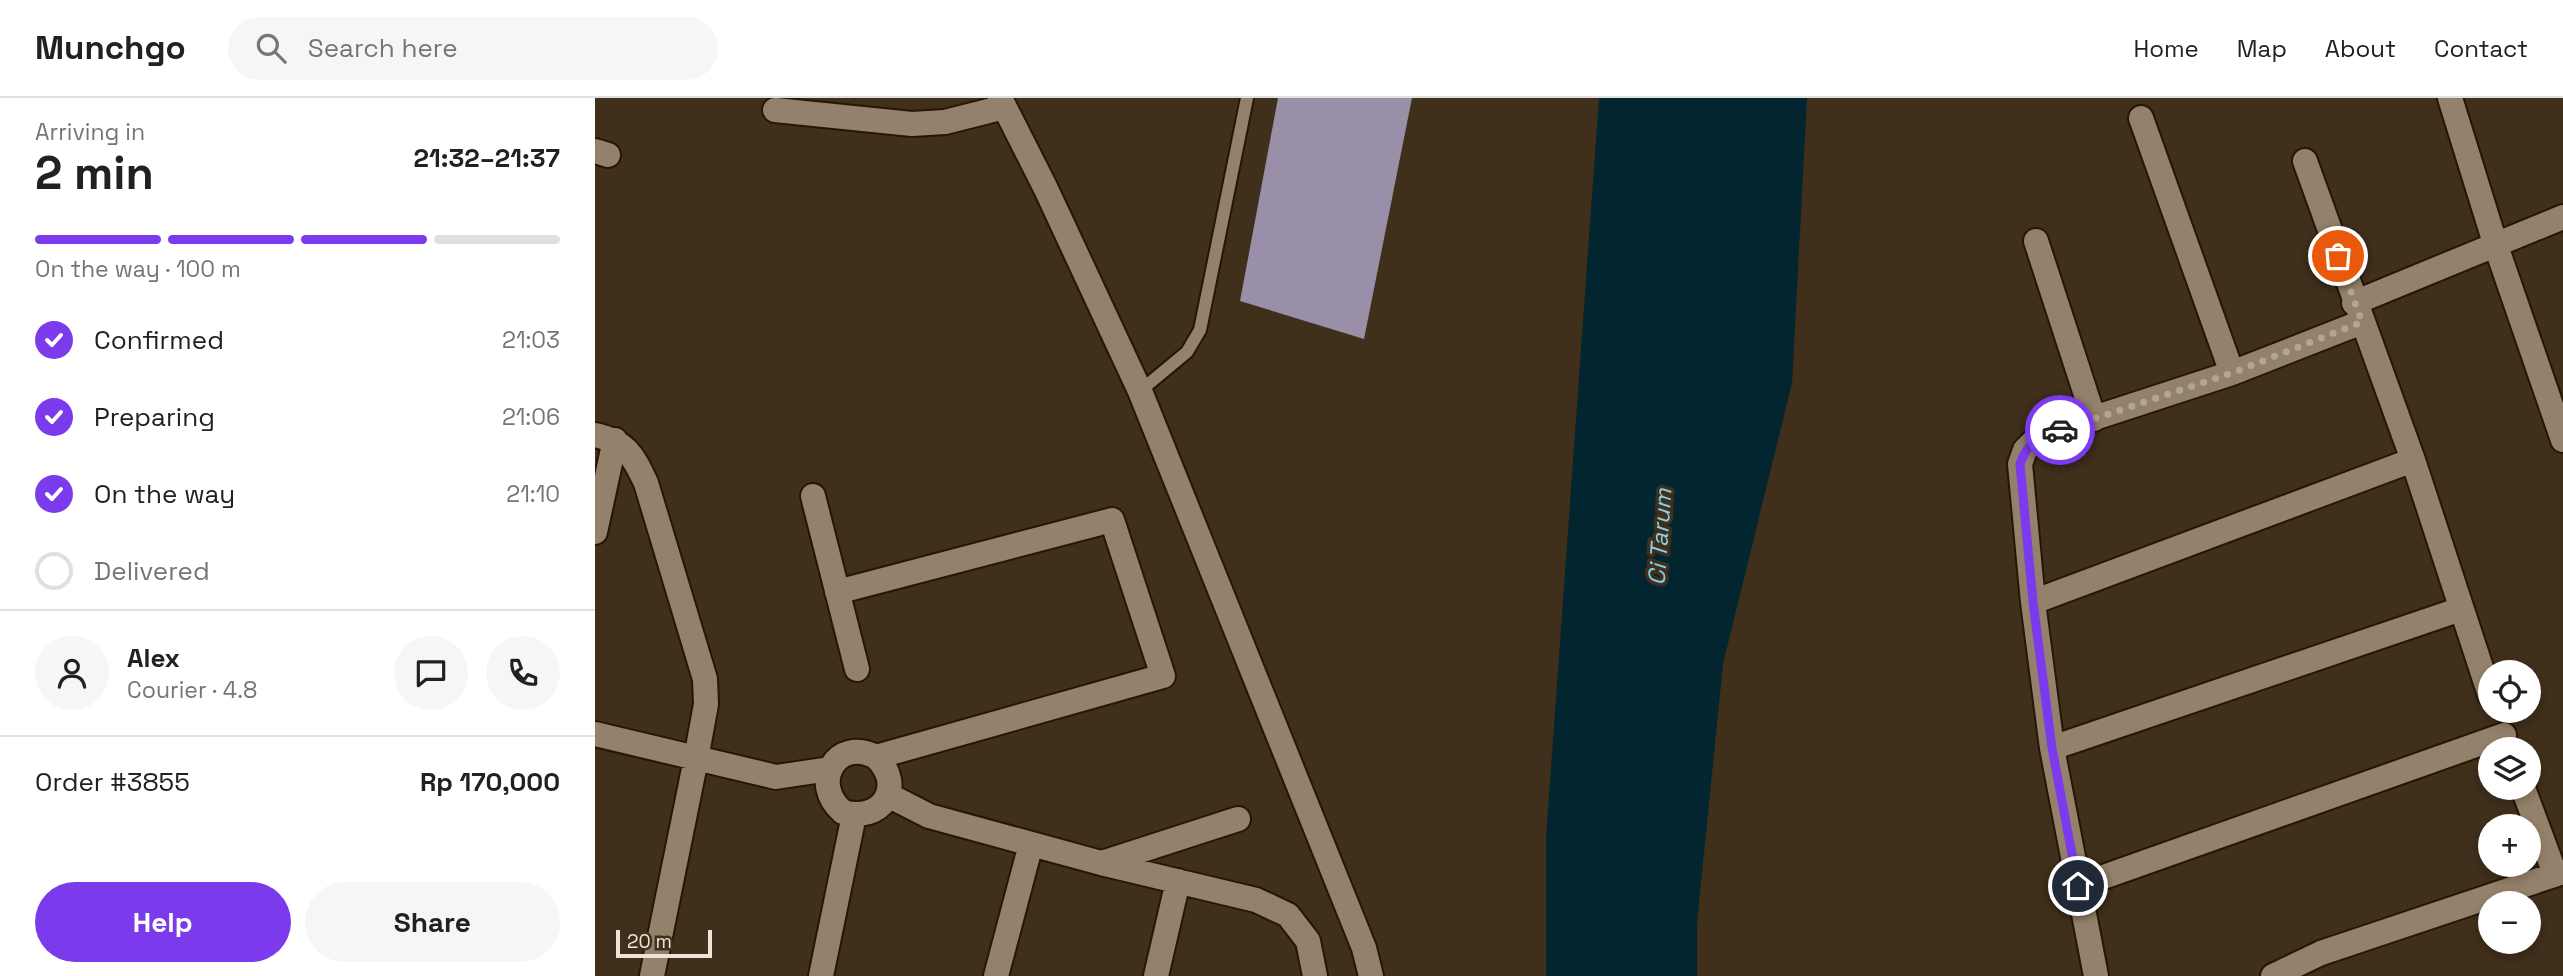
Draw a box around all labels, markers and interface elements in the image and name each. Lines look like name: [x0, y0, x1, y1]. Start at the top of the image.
search box: [228, 17, 718, 80]
text: Munchgo: [35, 27, 186, 69]
icon: search: [252, 29, 290, 67]
text: Search here: [308, 31, 458, 65]
text: Home: [2133, 33, 2199, 64]
text: Map: [2237, 33, 2287, 64]
text: About: [2325, 33, 2396, 64]
text: Contact: [2434, 33, 2528, 64]
text: Arriving in: [35, 117, 145, 147]
text: 21:32–21:37: [413, 141, 560, 175]
text: 2 min: [35, 144, 154, 202]
pin: [2308, 226, 2368, 286]
icon: bag: [2319, 237, 2357, 275]
text: On the way · 100 m: [35, 254, 241, 284]
icon: check: [35, 321, 73, 359]
text: Confirmed: [94, 323, 224, 357]
text: 21:03: [502, 325, 560, 355]
courier: [2025, 395, 2095, 465]
icon: check: [35, 398, 73, 436]
text: Preparing: [94, 400, 215, 434]
text: 21:06: [502, 402, 560, 432]
icon: car: [2041, 411, 2079, 449]
icon: check: [35, 475, 73, 513]
text: On the way: [94, 477, 235, 511]
text: 21:10: [506, 479, 560, 509]
water label: Ci Tarum: [1641, 486, 1678, 586]
text: Delivered: [94, 554, 210, 588]
button: person: [35, 636, 109, 710]
button: chat: [394, 636, 468, 710]
button: phone: [486, 636, 560, 710]
text: Alex: [127, 641, 180, 675]
map controls: [2478, 660, 2541, 954]
button: locate: [2478, 660, 2541, 723]
text: Courier · 4.8: [127, 675, 257, 705]
button: layers: [2478, 737, 2541, 800]
text: Order #3855: [35, 765, 190, 799]
text: Rp 170,000: [420, 765, 560, 799]
button: +: [2478, 814, 2541, 877]
pin: [2048, 856, 2108, 916]
icon: home: [2059, 867, 2097, 905]
button: Help: [35, 882, 291, 962]
button: Share: [305, 882, 560, 962]
button: −: [2478, 891, 2541, 954]
scale bar: [616, 927, 712, 959]
text: 20 m: [627, 929, 672, 954]

